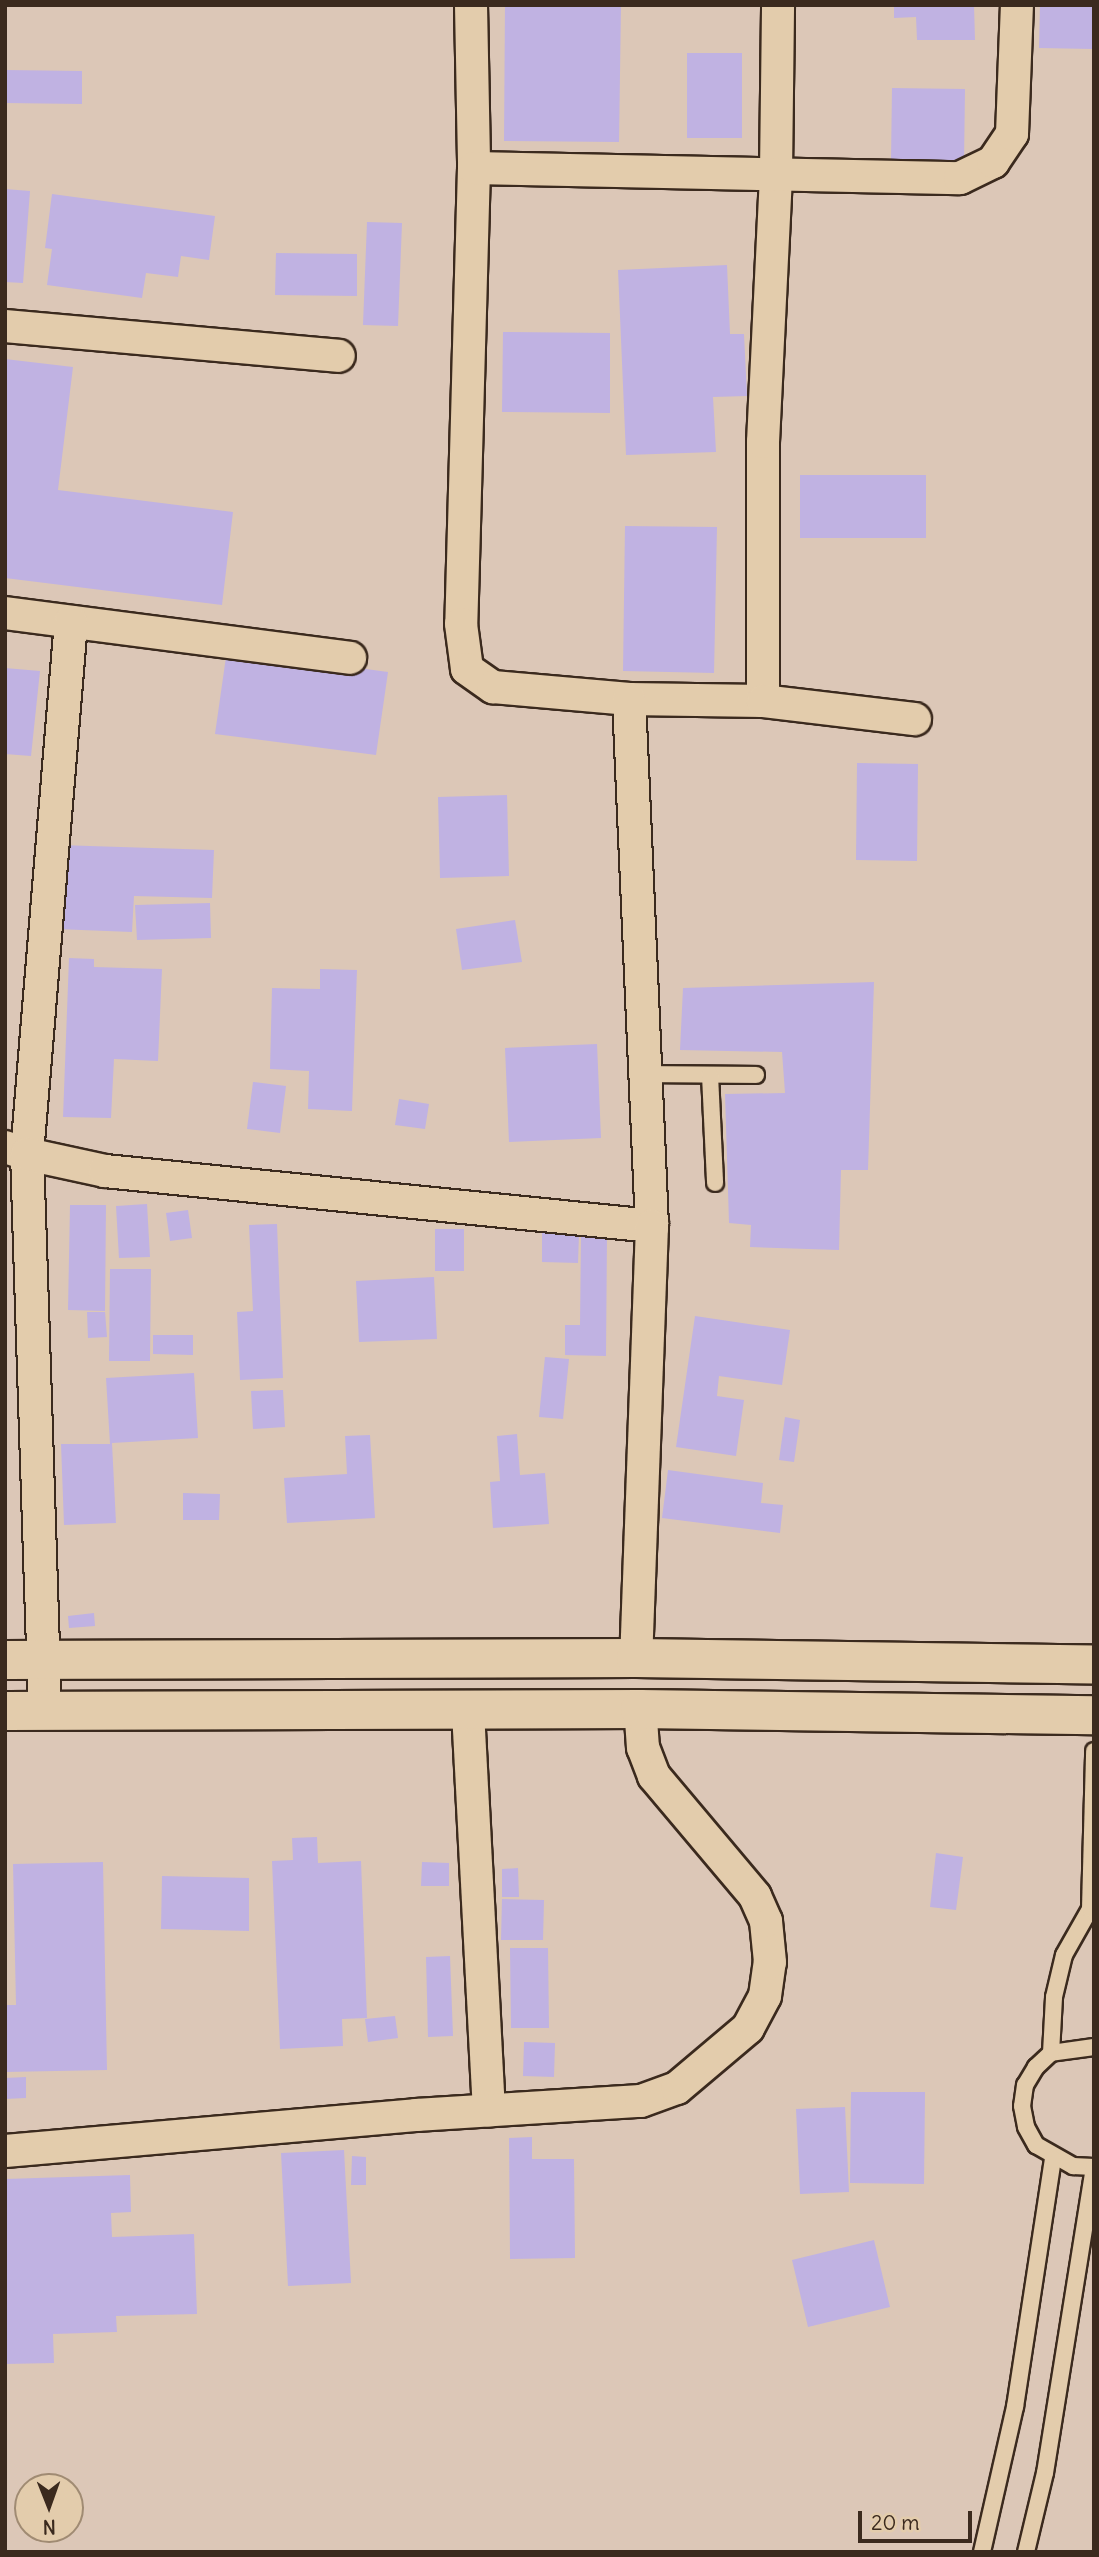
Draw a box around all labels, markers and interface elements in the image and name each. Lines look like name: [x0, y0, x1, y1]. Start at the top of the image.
north arrow: [14, 2473, 84, 2543]
scale bar: [861, 2498, 975, 2542]
text: 20 m: [871, 2509, 920, 2536]
text: N: [43, 2515, 56, 2539]

